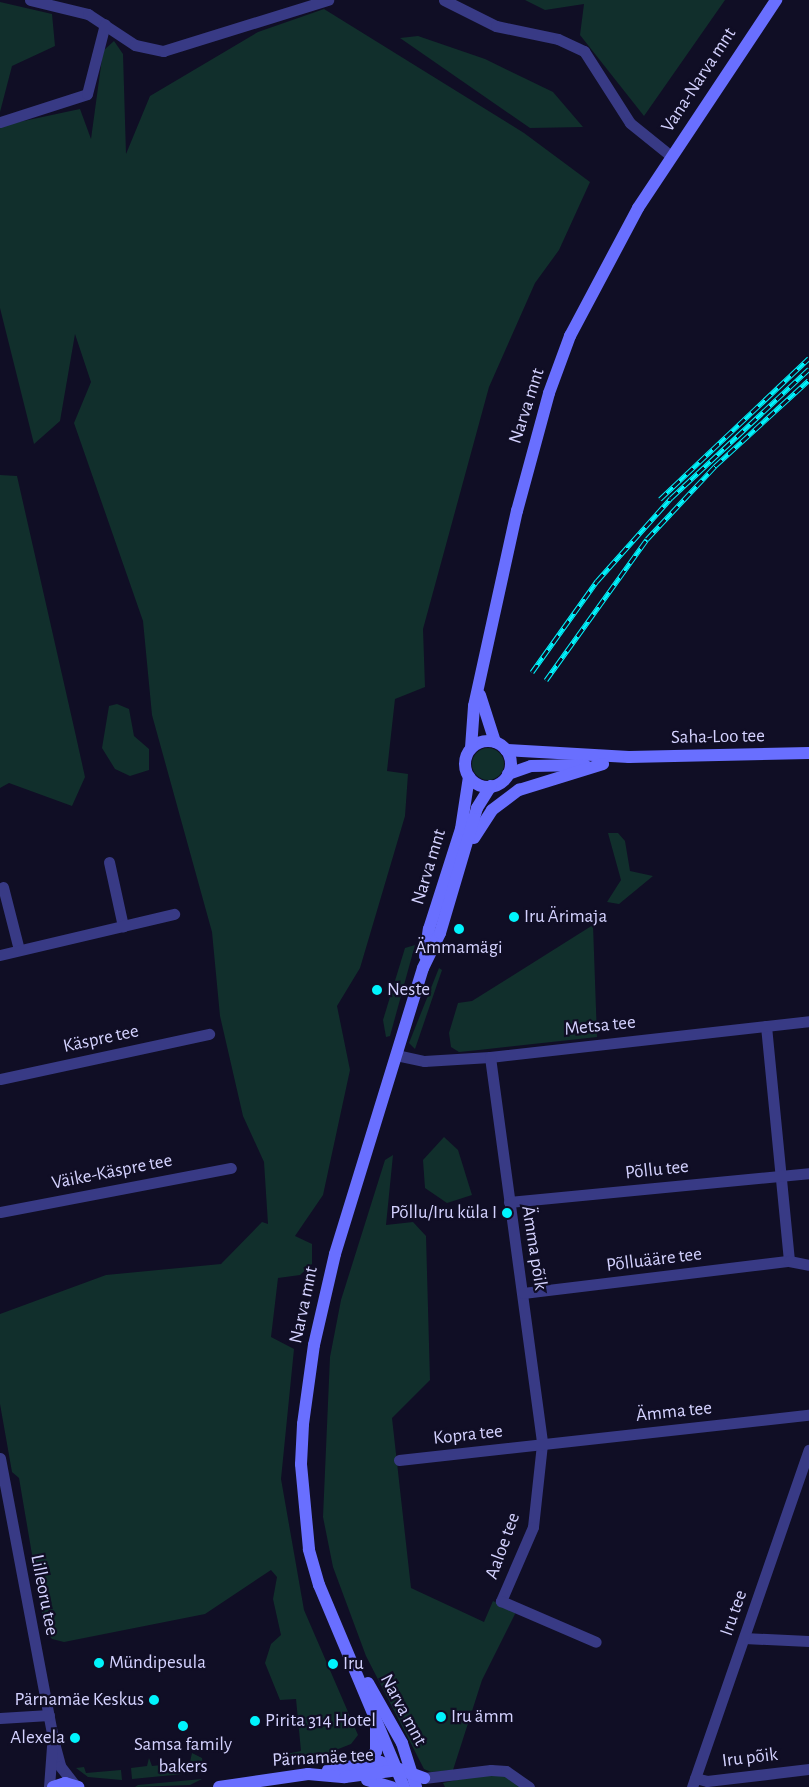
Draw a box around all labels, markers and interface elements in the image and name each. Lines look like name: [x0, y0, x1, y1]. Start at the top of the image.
street label: Vana-Narva mnt: [657, 23, 741, 137]
street label: Narva mnt: [504, 365, 550, 447]
street label: Saha-Loo tee: [671, 725, 765, 749]
street label: Narva mnt: [407, 826, 451, 908]
place label: Iru Ärimaja: [524, 906, 607, 928]
marker: Iru Ärimaja: [508, 911, 520, 923]
marker: Ämmamägi: [453, 923, 465, 935]
place label: Ämmamägi: [415, 937, 503, 959]
place label: Neste: [387, 979, 430, 1001]
marker: Neste: [371, 984, 383, 996]
street label: Metsa tee: [563, 1011, 637, 1041]
street label: Käspre tee: [61, 1020, 141, 1058]
street label: Väike-Käspre tee: [50, 1149, 174, 1195]
street label: Põllu tee: [624, 1155, 690, 1185]
place label: Põllu/Iru küla I: [390, 1202, 497, 1224]
street label: Ämma põik: [516, 1204, 552, 1292]
marker: Põllu/Iru küla I: [501, 1207, 513, 1219]
street label: Põlluääre tee: [605, 1243, 703, 1277]
street label: Narva mnt: [285, 1264, 323, 1346]
street label: Ämma tee: [635, 1397, 713, 1427]
street label: Kopra tee: [432, 1420, 504, 1450]
street label: Aaloe tee: [480, 1510, 526, 1582]
street label: Lilleoru tee: [25, 1553, 63, 1637]
street label: Iru tee: [716, 1587, 752, 1639]
place label: Mündipesula: [109, 1652, 206, 1674]
place label: Iru: [343, 1653, 364, 1675]
marker: Mündipesula: [93, 1657, 105, 1669]
marker: Iru: [327, 1658, 339, 1670]
street label: Narva mnt: [375, 1670, 431, 1750]
place label: Pärnamäe Keskus: [15, 1689, 144, 1711]
marker: Pärnamäe Keskus: [148, 1694, 160, 1706]
place label: Iru ämm: [451, 1706, 514, 1728]
place label: Pirita 314 Hotel: [265, 1710, 376, 1732]
marker: Iru ämm: [435, 1711, 447, 1723]
marker: Pirita 314 Hotel: [249, 1715, 261, 1727]
marker: Samsa family bakers: [177, 1720, 189, 1732]
place label: Alexela: [10, 1727, 65, 1749]
marker: Alexela: [69, 1732, 81, 1744]
place label: Samsa family bakers: [134, 1734, 232, 1778]
street label: Iru põik: [721, 1743, 779, 1773]
street label: Pärnamäe tee: [272, 1744, 374, 1772]

